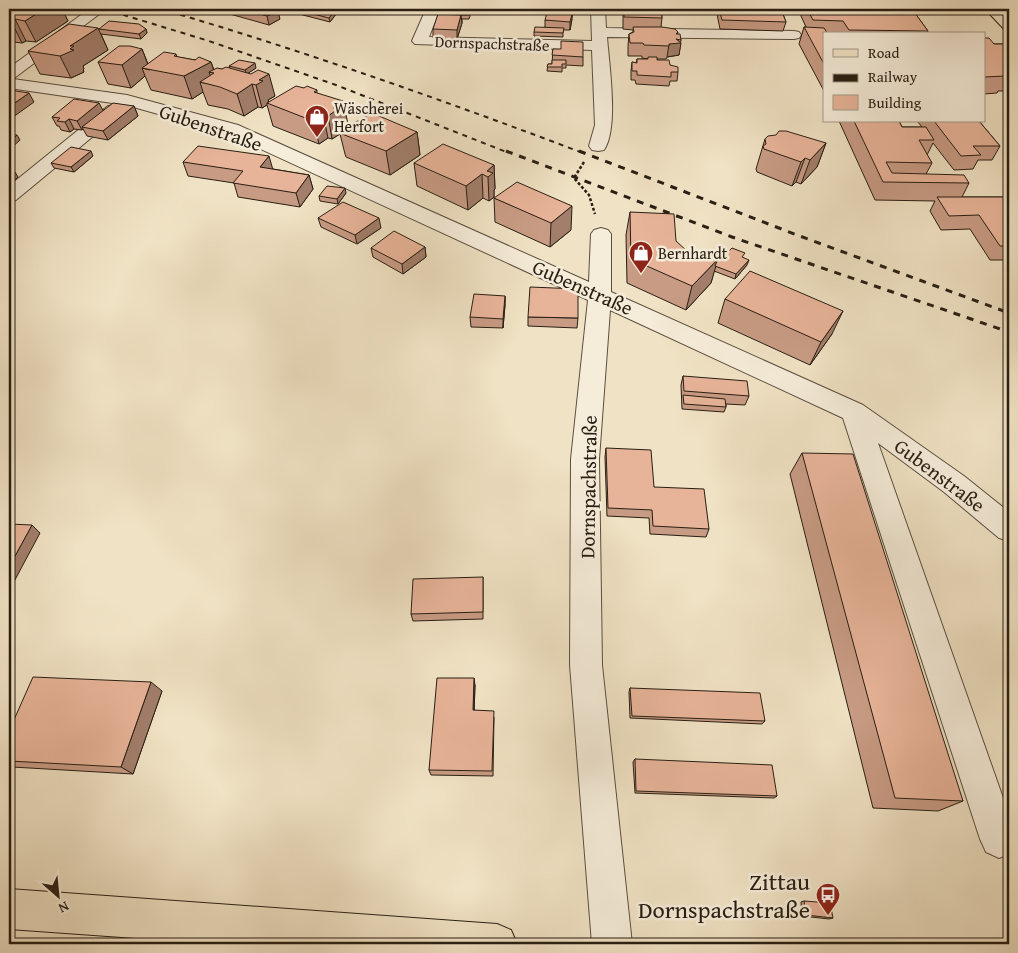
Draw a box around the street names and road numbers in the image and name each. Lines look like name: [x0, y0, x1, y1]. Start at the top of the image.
street label: Dornspachstraße: [434, 29, 550, 57]
street label: Gubenstraße: [156, 96, 266, 158]
street label: Gubenstraße: [528, 252, 638, 322]
street label: Dornspachstraße: [572, 415, 604, 559]
street label: Gubenstraße: [888, 431, 992, 519]

